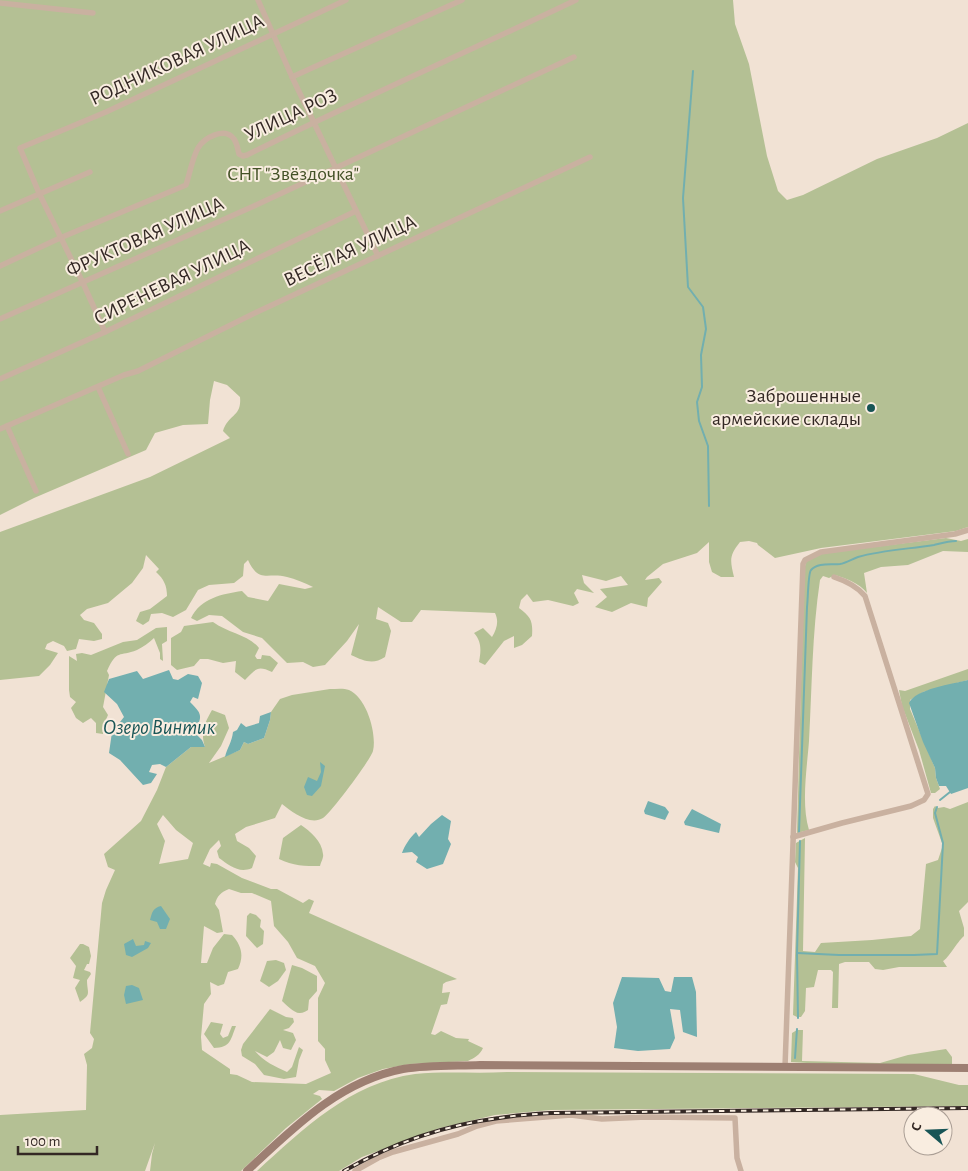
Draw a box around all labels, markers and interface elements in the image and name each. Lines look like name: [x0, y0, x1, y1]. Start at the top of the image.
street label: РОДНИКОВАЯ УЛИЦА: [87, 11, 267, 109]
street label: УЛИЦА РОЗ: [241, 85, 341, 145]
park label: СНТ "Звёздочка": [227, 164, 359, 184]
street label: ФРУКТОВАЯ УЛИЦА: [63, 193, 227, 281]
street label: ВЕСЁЛАЯ УЛИЦА: [281, 211, 420, 290]
street label: СИРЕНЕВАЯ УЛИЦА: [91, 235, 254, 328]
place label: Заброшенные армейские склады: [712, 386, 861, 429]
marker: Заброшенные армейские склады: [865, 402, 877, 414]
water label: Озеро Винтик: [103, 717, 216, 739]
north arrow: [903, 1106, 953, 1156]
text: С: [909, 1121, 925, 1133]
scale bar: [18, 1124, 96, 1156]
text: 100 m: [25, 1134, 60, 1149]

